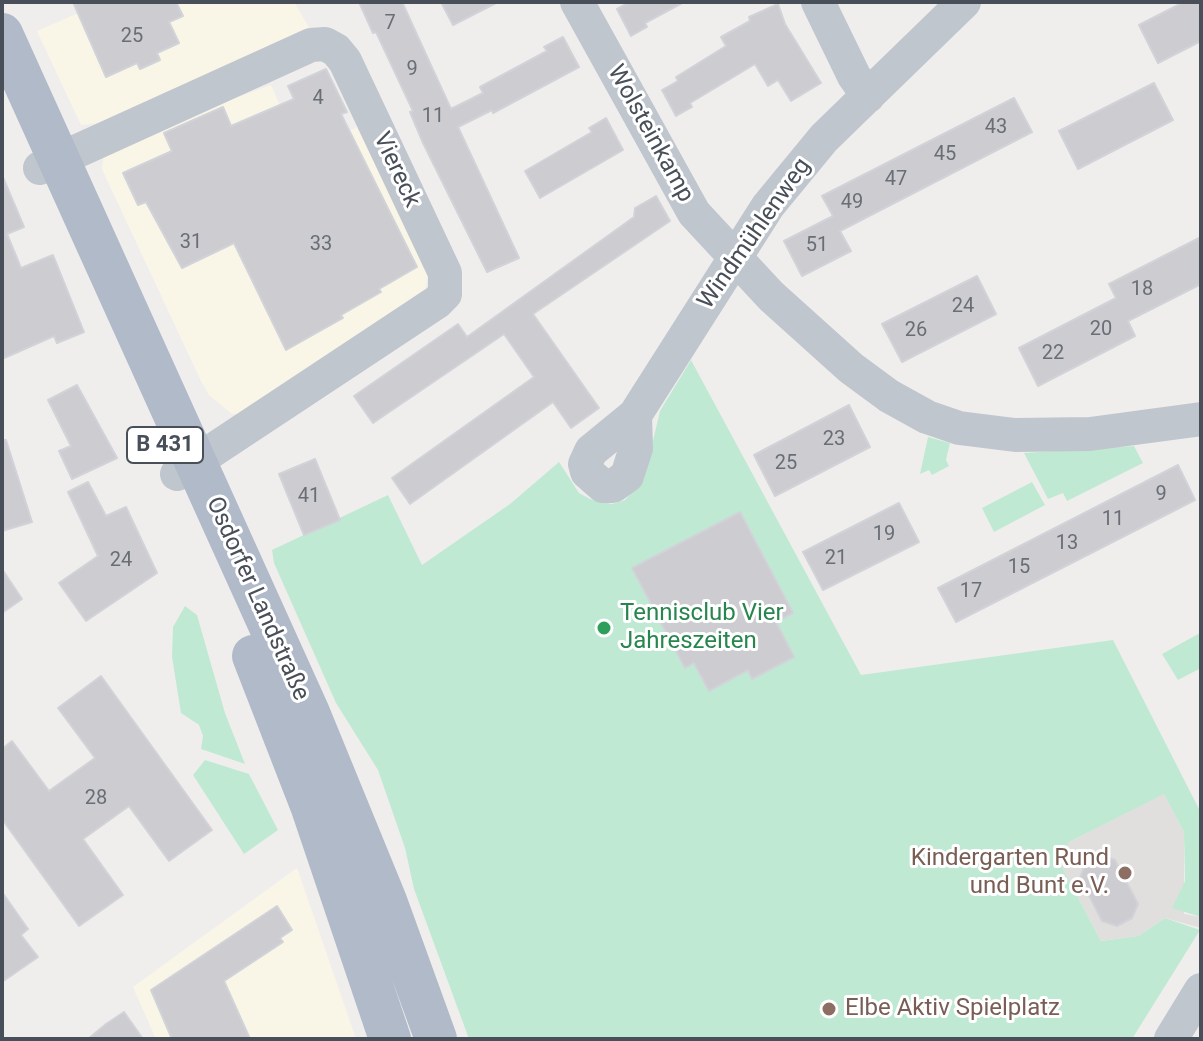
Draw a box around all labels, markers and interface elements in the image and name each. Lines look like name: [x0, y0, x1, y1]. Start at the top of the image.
house number: 7: [384, 12, 396, 36]
house number: 25: [121, 25, 143, 49]
house number: 9: [406, 58, 418, 82]
street label: Wolsteinkamp: [600, 60, 700, 208]
house number: 4: [312, 87, 324, 111]
house number: 11: [422, 105, 444, 129]
house number: 43: [985, 116, 1007, 140]
street label: Viereck: [366, 128, 426, 212]
house number: 45: [934, 143, 956, 167]
street label: Windmühlenweg: [692, 153, 818, 315]
house number: 47: [885, 168, 907, 192]
house number: 49: [841, 191, 863, 215]
house number: 31: [180, 231, 202, 255]
house number: 33: [310, 233, 332, 257]
house number: 51: [806, 234, 828, 258]
house number: 18: [1131, 278, 1153, 302]
house number: 24: [952, 295, 974, 319]
house number: 20: [1090, 318, 1112, 342]
house number: 26: [905, 319, 927, 343]
house number: 22: [1042, 342, 1064, 366]
road number: B 431: [127, 427, 203, 463]
house number: 23: [823, 428, 845, 452]
house number: 25: [775, 452, 797, 476]
house number: 9: [1155, 483, 1167, 507]
house number: 41: [298, 485, 320, 509]
street label: Osdorfer Landstraße: [199, 493, 315, 705]
house number: 11: [1102, 508, 1124, 532]
house number: 19: [873, 523, 895, 547]
house number: 13: [1056, 532, 1078, 556]
house number: 21: [825, 547, 847, 571]
house number: 24: [110, 549, 132, 573]
house number: 15: [1008, 556, 1030, 580]
house number: 17: [960, 580, 982, 604]
place label: Tennisclub Vier Jahreszeiten: [620, 600, 784, 656]
marker: Tennisclub Vier Jahreszeiten: [595, 619, 613, 637]
house number: 28: [85, 787, 107, 811]
place label: Kindergarten Rund und Bunt e.V.: [911, 845, 1109, 901]
marker: Kindergarten Rund und Bunt e.V.: [1116, 864, 1134, 882]
place label: Elbe Aktiv Spielplatz: [845, 995, 1060, 1023]
marker: Elbe Aktiv Spielplatz: [820, 1000, 838, 1018]

